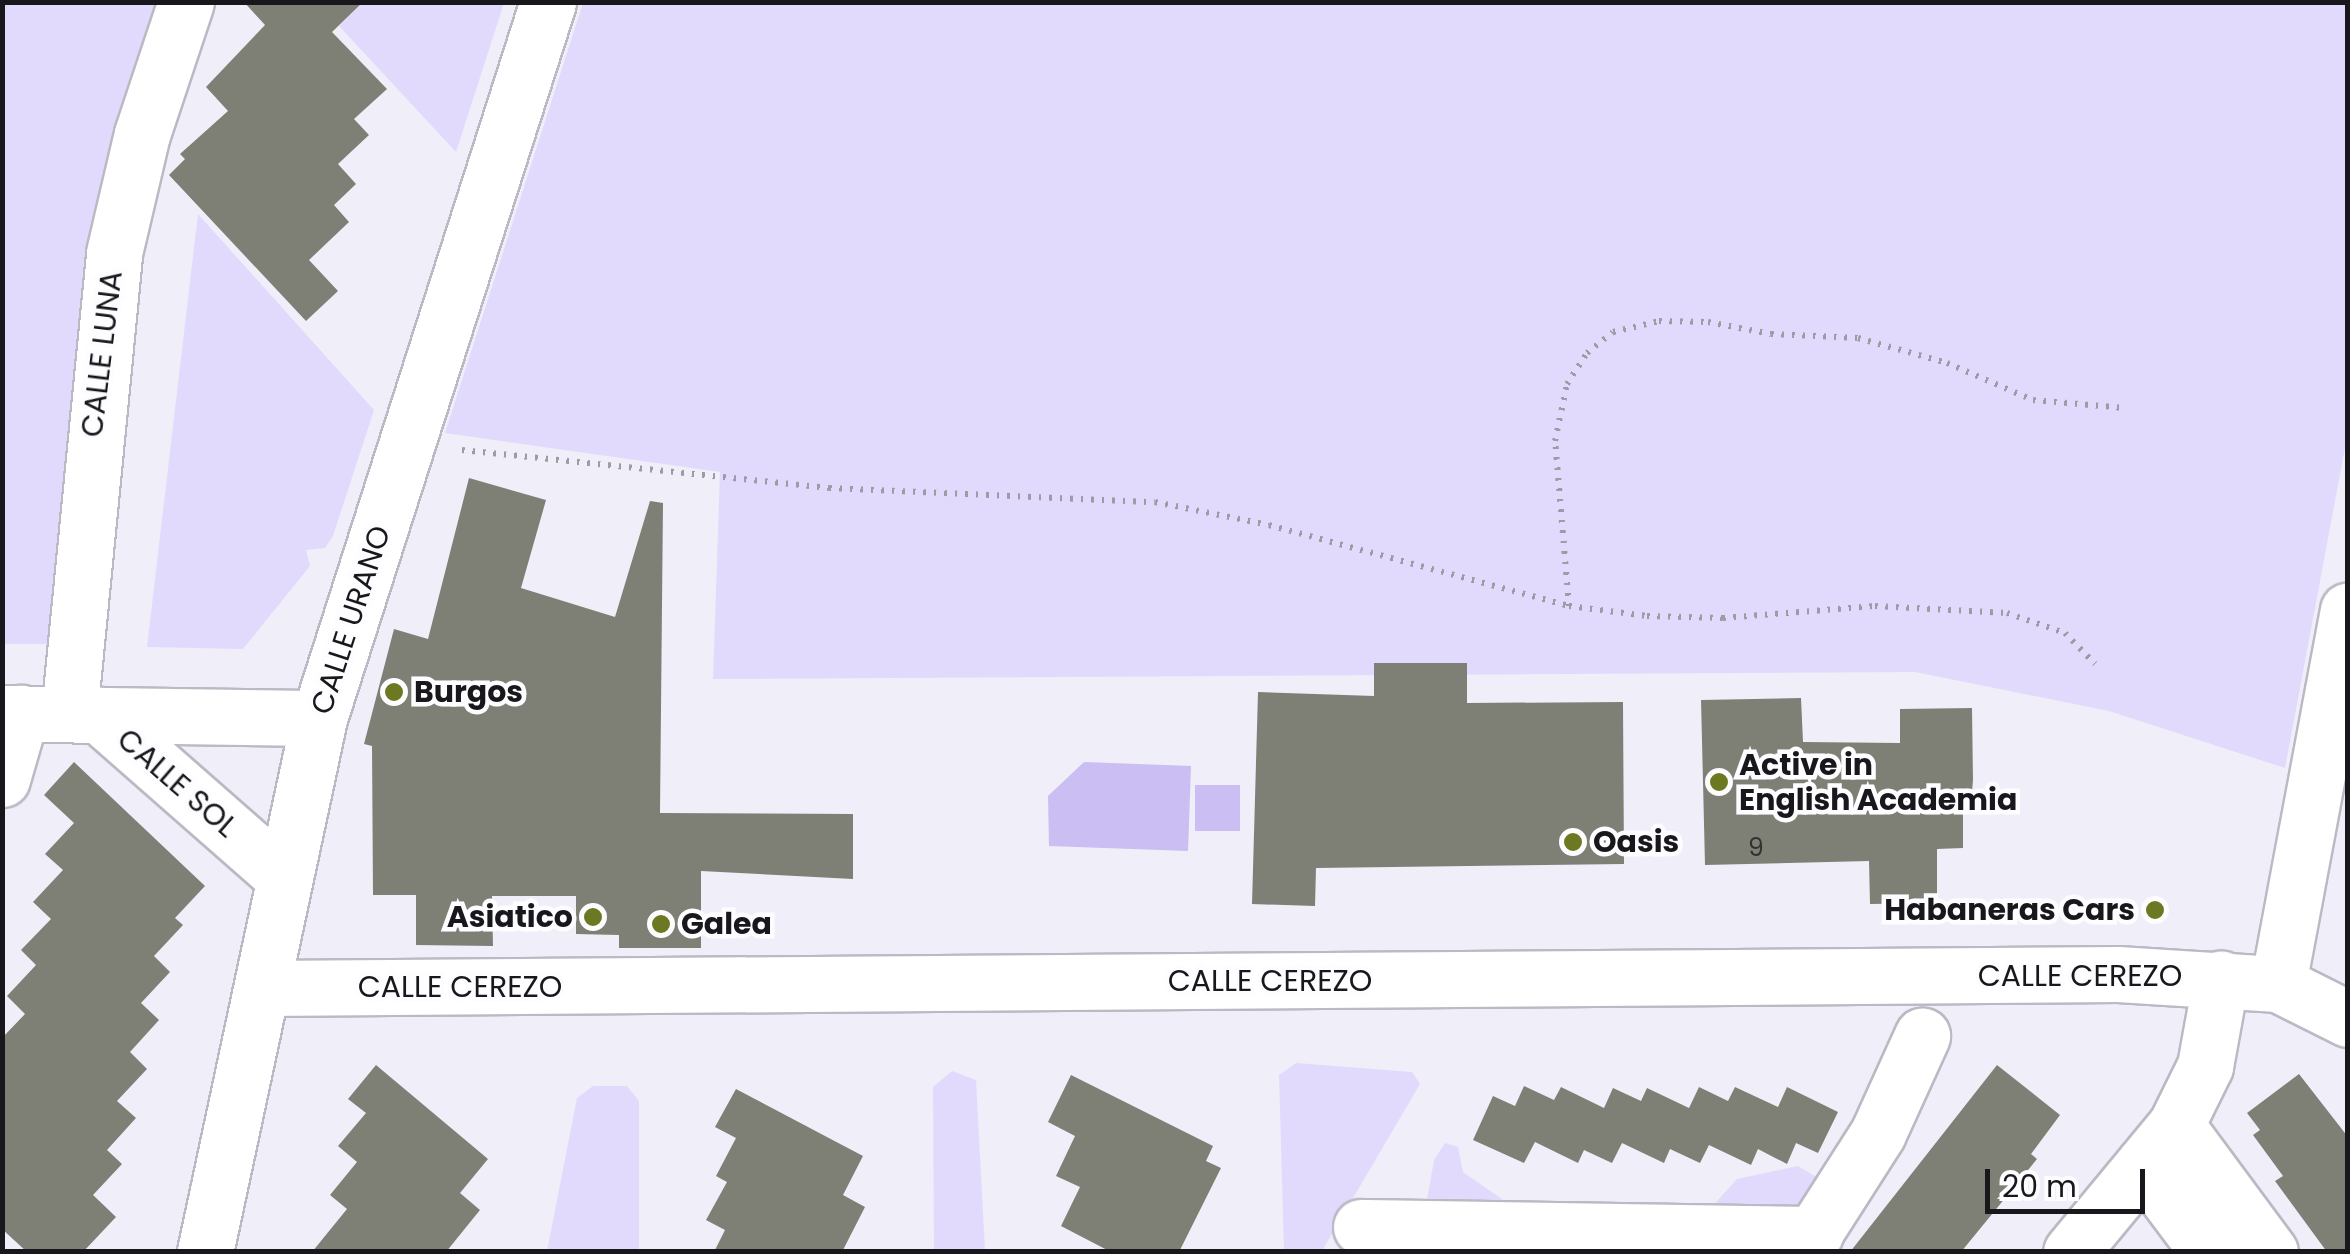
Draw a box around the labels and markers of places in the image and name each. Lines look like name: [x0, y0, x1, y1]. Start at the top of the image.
place label: Burgos: [414, 674, 523, 710]
marker: Burgos: [383, 681, 405, 703]
place label: Active in English Academia: [1739, 747, 2017, 818]
marker: Active in English Academia: [1708, 771, 1730, 793]
place label: Oasis: [1593, 824, 1679, 860]
marker: Oasis: [1562, 831, 1584, 853]
place label: Habaneras Cars: [1884, 892, 2135, 928]
place label: Asiatico: [447, 899, 573, 935]
marker: Habaneras Cars: [2144, 899, 2166, 921]
marker: Asiatico: [582, 906, 604, 928]
place label: Galea: [681, 906, 772, 942]
marker: Galea: [650, 913, 672, 935]

